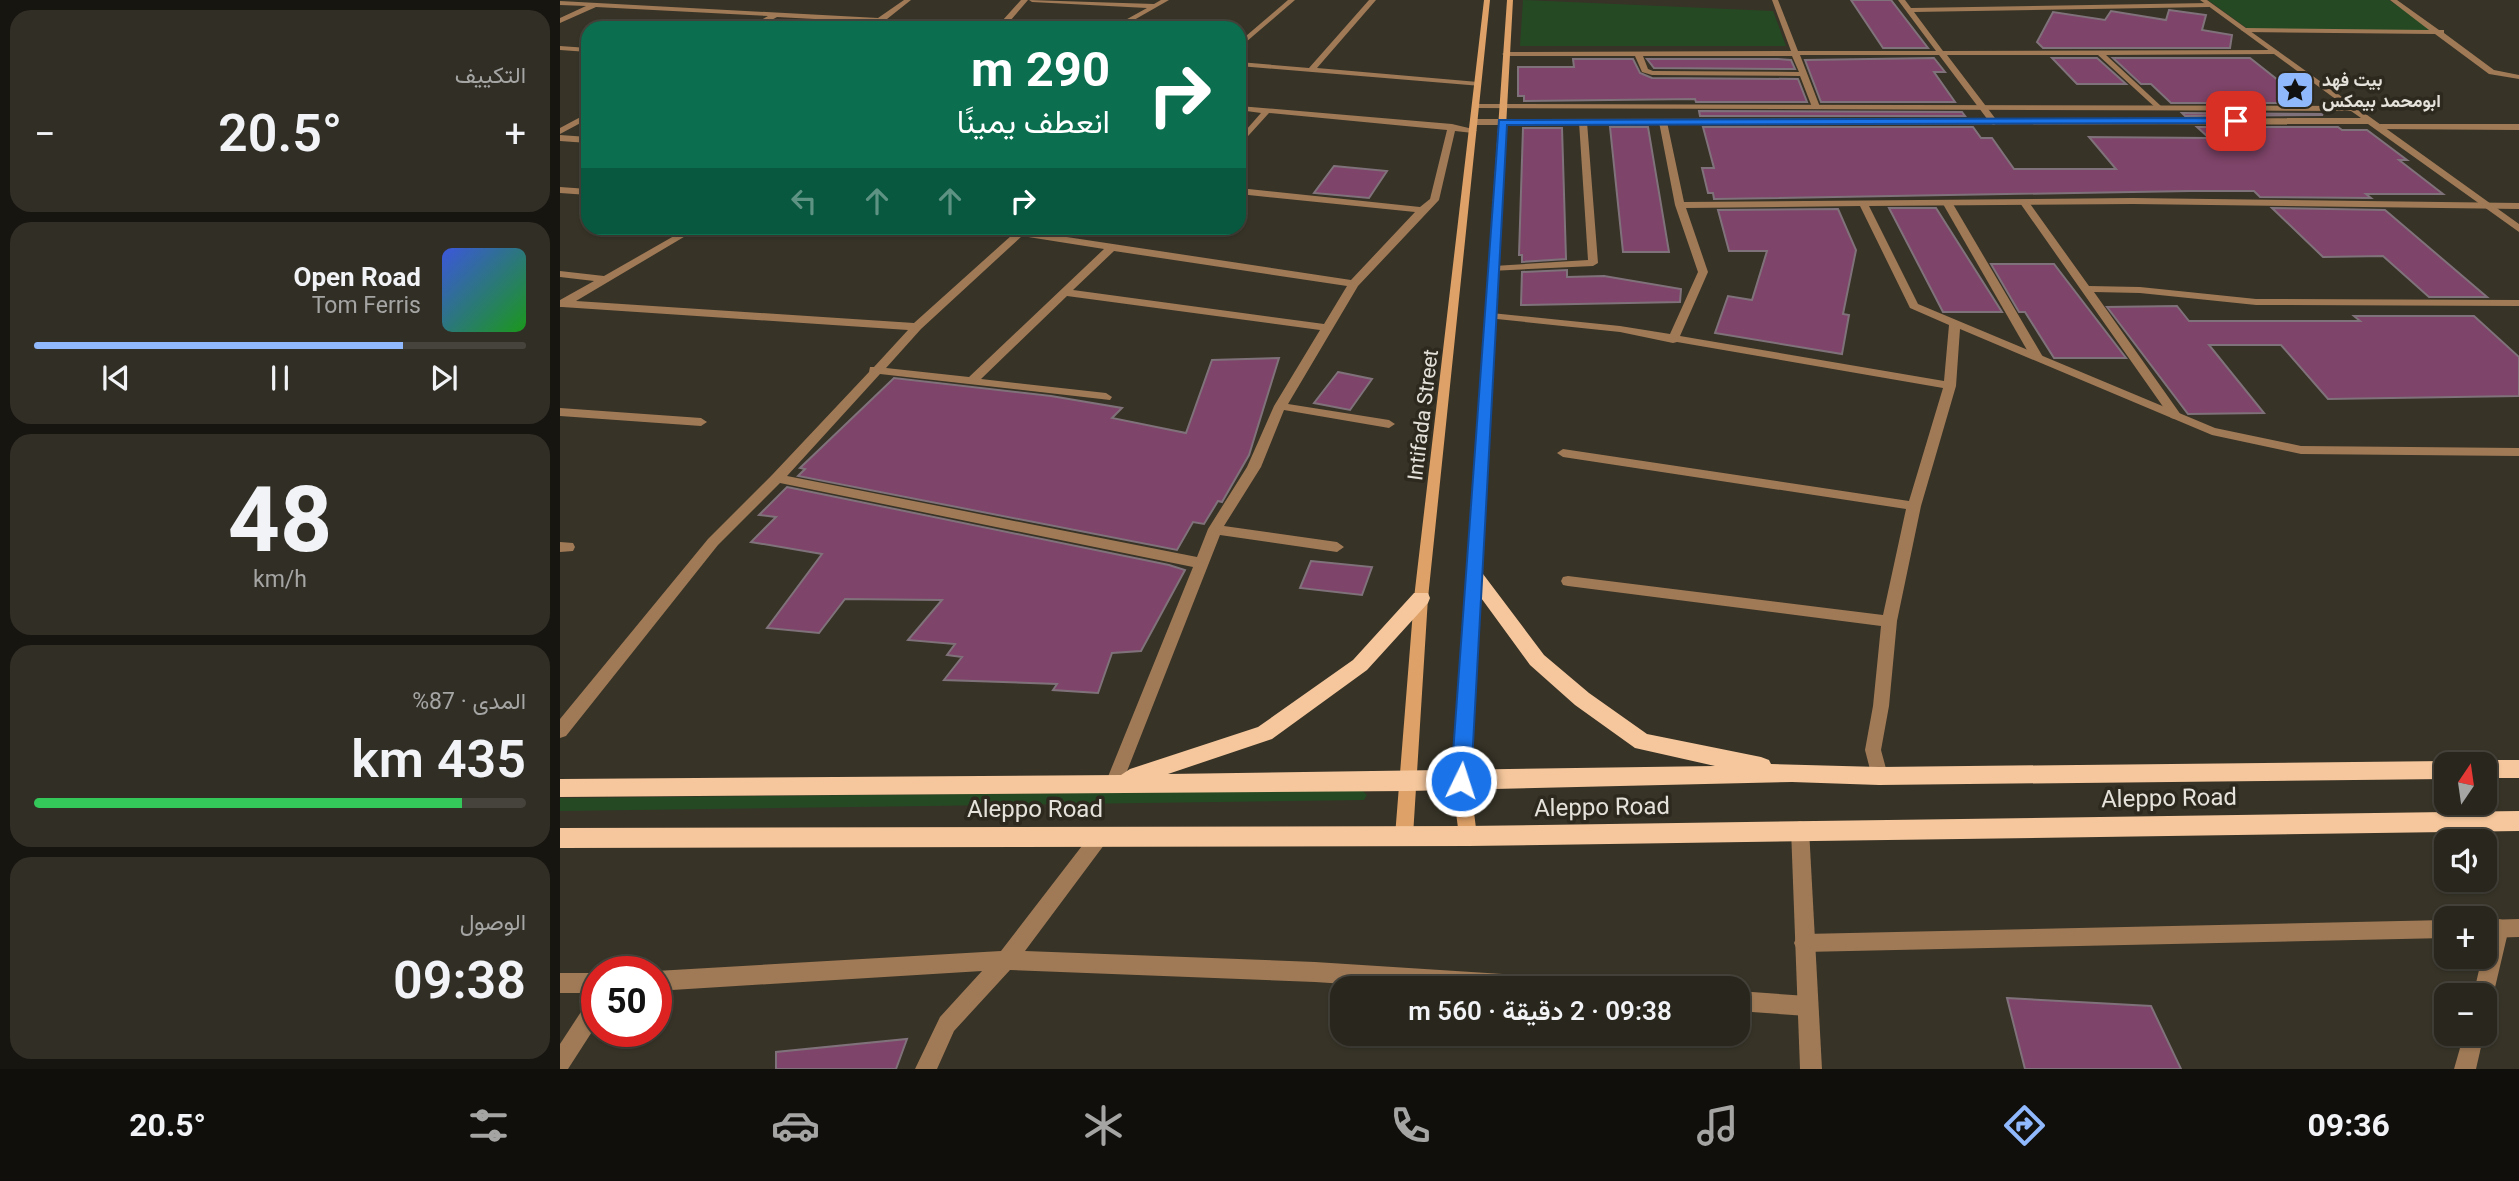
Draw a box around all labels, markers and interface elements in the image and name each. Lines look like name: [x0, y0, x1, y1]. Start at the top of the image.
text: 290 m: [971, 41, 1110, 98]
icon: right: [1134, 49, 1225, 140]
text: التكييف: [455, 62, 526, 89]
place icon: بيت فهد ابومحمد بيمكس: [2274, 69, 2316, 111]
place label: بيت فهد ابومحمد بيمكس: [2322, 69, 2441, 112]
pin: [2206, 91, 2266, 151]
icon: arrive: [2217, 102, 2255, 140]
text: 20.5°: [218, 103, 342, 164]
text: انعطف يمينًا: [957, 103, 1110, 141]
text: −: [34, 112, 56, 156]
text: +: [504, 112, 526, 156]
icon: left: [785, 182, 823, 220]
icon: ahead: [858, 182, 896, 220]
icon: ahead: [931, 182, 969, 220]
icon: right: [1004, 182, 1042, 220]
text: Open Road: [293, 262, 421, 292]
text: Tom Ferris: [312, 292, 421, 319]
street label: Intifada Street: [1403, 348, 1443, 482]
icon: previous: [97, 359, 135, 397]
icon: pause: [261, 359, 299, 397]
icon: next: [425, 359, 463, 397]
text: 48: [228, 467, 332, 573]
text: km/h: [253, 566, 307, 593]
text: المدى · 87%: [412, 688, 526, 715]
text: 435 km: [351, 729, 526, 790]
position arrow: [1424, 744, 1498, 818]
north arrow: [2434, 752, 2497, 816]
map controls: [2434, 752, 2497, 1046]
street label: Aleppo Road: [2101, 783, 2237, 813]
street label: Aleppo Road: [1534, 792, 1670, 822]
street label: Aleppo Road: [967, 795, 1103, 823]
button: sound: [2434, 829, 2497, 892]
button: +: [2434, 906, 2497, 969]
text: الوصول: [460, 909, 526, 936]
text: 09:38: [393, 950, 526, 1011]
speed limit sign: 50: [581, 956, 672, 1047]
button: −: [2434, 983, 2497, 1046]
text: 09:38 · 2 دقيقة · 560 m: [1408, 996, 1672, 1026]
icon: filters: [464, 1101, 513, 1150]
icon: car: [771, 1101, 820, 1150]
icon: climate: [1079, 1101, 1128, 1150]
icon: phone: [1386, 1101, 1435, 1150]
icon: music: [1693, 1101, 1742, 1150]
icon: directions: [2000, 1101, 2049, 1150]
text: 20.5°: [129, 1106, 206, 1144]
text: 09:36: [2307, 1106, 2390, 1144]

